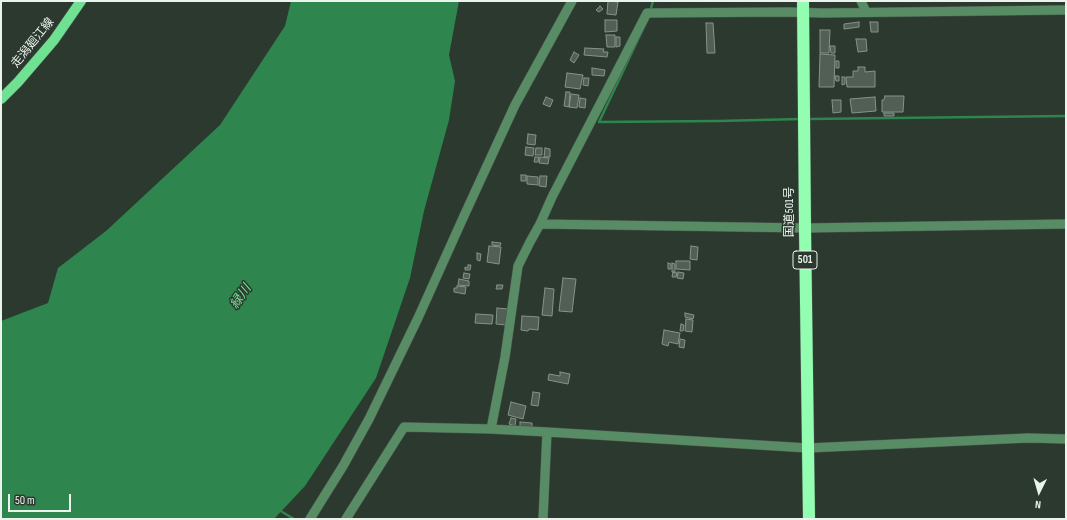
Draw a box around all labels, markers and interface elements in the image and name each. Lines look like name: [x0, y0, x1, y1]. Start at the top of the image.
street label: 走潟廻江線: [9, 15, 57, 71]
street label: 国道501号: [783, 187, 797, 237]
road number: 501: [793, 251, 817, 269]
water label: 緑川: [227, 282, 255, 312]
north arrow: [1019, 472, 1059, 512]
scale bar: [10, 486, 73, 512]
text: 50 m: [15, 493, 35, 508]
text: N: [1034, 498, 1041, 511]

